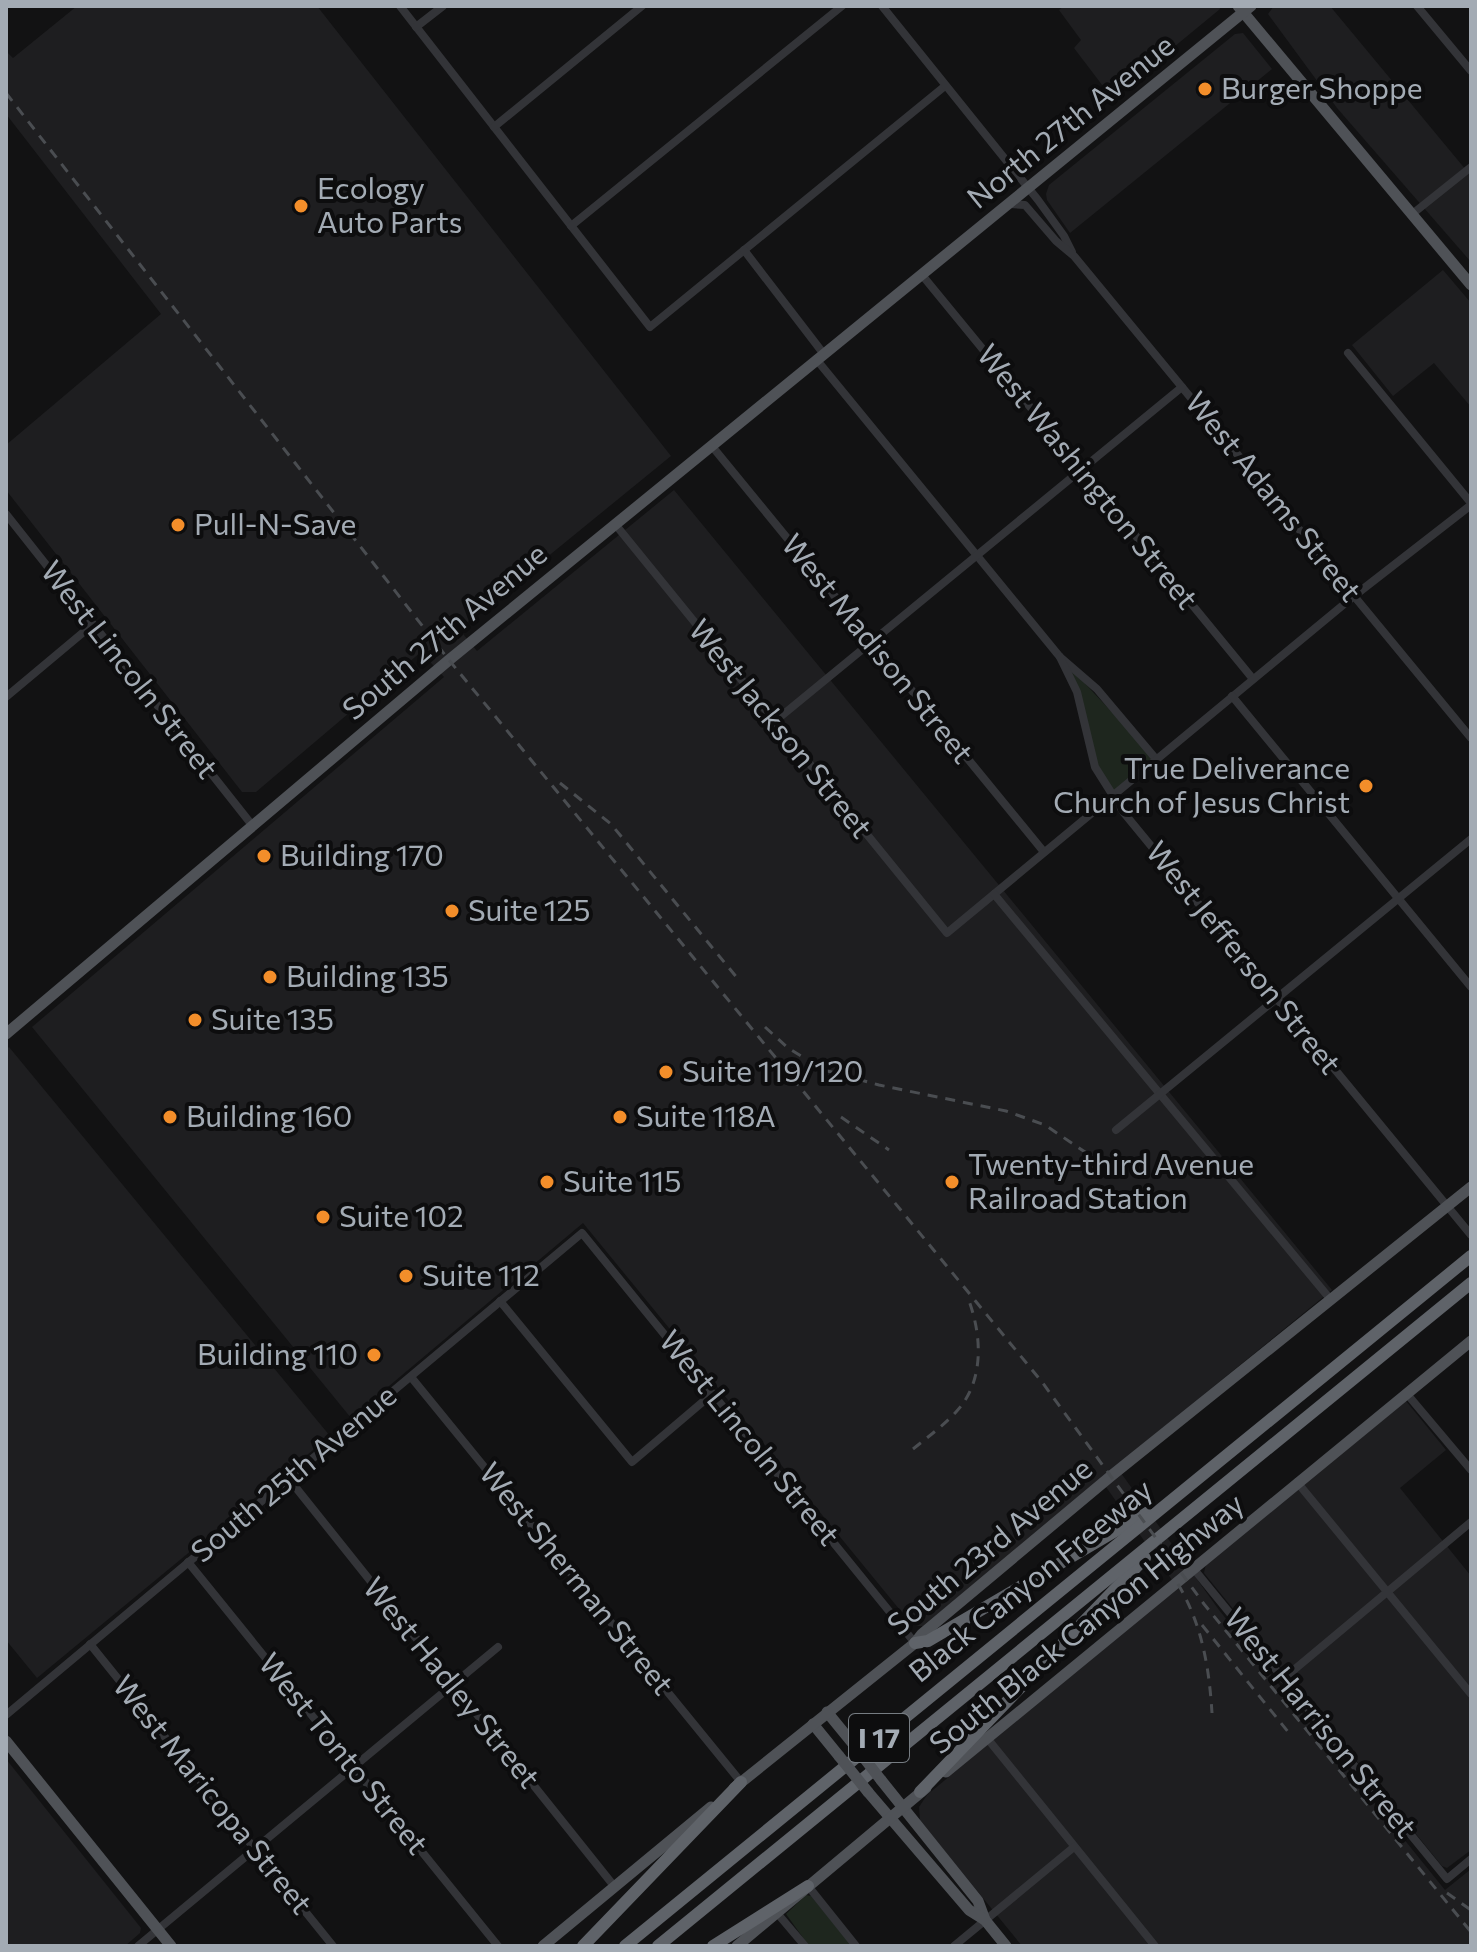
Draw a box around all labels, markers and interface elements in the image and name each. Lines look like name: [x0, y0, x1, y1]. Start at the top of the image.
street label: North 27th Avenue: [959, 25, 1180, 215]
place label: Burger Shoppe: [1221, 68, 1423, 105]
marker: Burger Shoppe: [1196, 80, 1214, 98]
place label: Ecology Auto Parts: [317, 168, 462, 239]
marker: Ecology Auto Parts: [292, 197, 310, 215]
street label: West Washington Street: [971, 335, 1207, 615]
street label: West Adams Street: [1179, 383, 1371, 608]
place label: Pull-N-Save: [194, 504, 356, 541]
marker: Pull-N-Save: [169, 516, 187, 534]
street label: West Madison Street: [775, 525, 983, 770]
street label: South 27th Avenue: [334, 534, 553, 726]
street label: West Lincoln Street: [34, 552, 227, 785]
street label: West Jackson Street: [682, 611, 882, 844]
place label: True Deliverance Church of Jesus Christ: [1053, 748, 1350, 819]
marker: True Deliverance Church of Jesus Christ: [1357, 777, 1375, 795]
street label: West Jefferson Street: [1140, 832, 1350, 1080]
place label: Building 170: [280, 835, 444, 872]
marker: Building 170: [255, 847, 273, 865]
place label: Suite 125: [468, 890, 590, 927]
marker: Suite 125: [443, 902, 461, 920]
place label: Building 135: [286, 956, 449, 993]
marker: Building 135: [261, 968, 279, 986]
place label: Suite 135: [211, 999, 334, 1036]
marker: Suite 135: [186, 1011, 204, 1029]
place label: Suite 119/120: [682, 1051, 863, 1088]
marker: Suite 119/120: [657, 1063, 675, 1081]
place label: Building 160: [186, 1096, 352, 1133]
place label: Suite 118A: [636, 1096, 776, 1133]
marker: Building 160: [161, 1108, 179, 1126]
marker: Suite 118A: [611, 1108, 629, 1126]
place label: Twenty-third Avenue Railroad Station: [968, 1144, 1254, 1215]
place label: Suite 115: [563, 1161, 682, 1198]
marker: Suite 115: [538, 1173, 556, 1191]
marker: Twenty-third Avenue Railroad Station: [943, 1173, 961, 1191]
place label: Suite 102: [339, 1196, 464, 1233]
marker: Suite 102: [314, 1208, 332, 1226]
place label: Suite 112: [422, 1255, 540, 1292]
marker: Suite 112: [397, 1267, 415, 1285]
street label: West Lincoln Street: [653, 1321, 849, 1551]
place label: Building 110: [197, 1334, 358, 1371]
marker: Building 110: [365, 1346, 383, 1364]
street label: South 25th Avenue: [182, 1375, 403, 1569]
street label: South 23rd Avenue: [879, 1449, 1098, 1641]
street label: West Sherman Street: [473, 1454, 683, 1701]
street label: Black Canyon Freeway: [900, 1469, 1159, 1689]
street label: South Black Canyon Highway: [921, 1484, 1250, 1760]
street label: West Hadley Street: [357, 1569, 549, 1794]
street label: West Harrison Street: [1218, 1599, 1426, 1844]
street label: West Tonto Street: [252, 1644, 438, 1861]
street label: West Maricopa Street: [106, 1667, 322, 1920]
road number: I 17: [849, 1714, 909, 1762]

